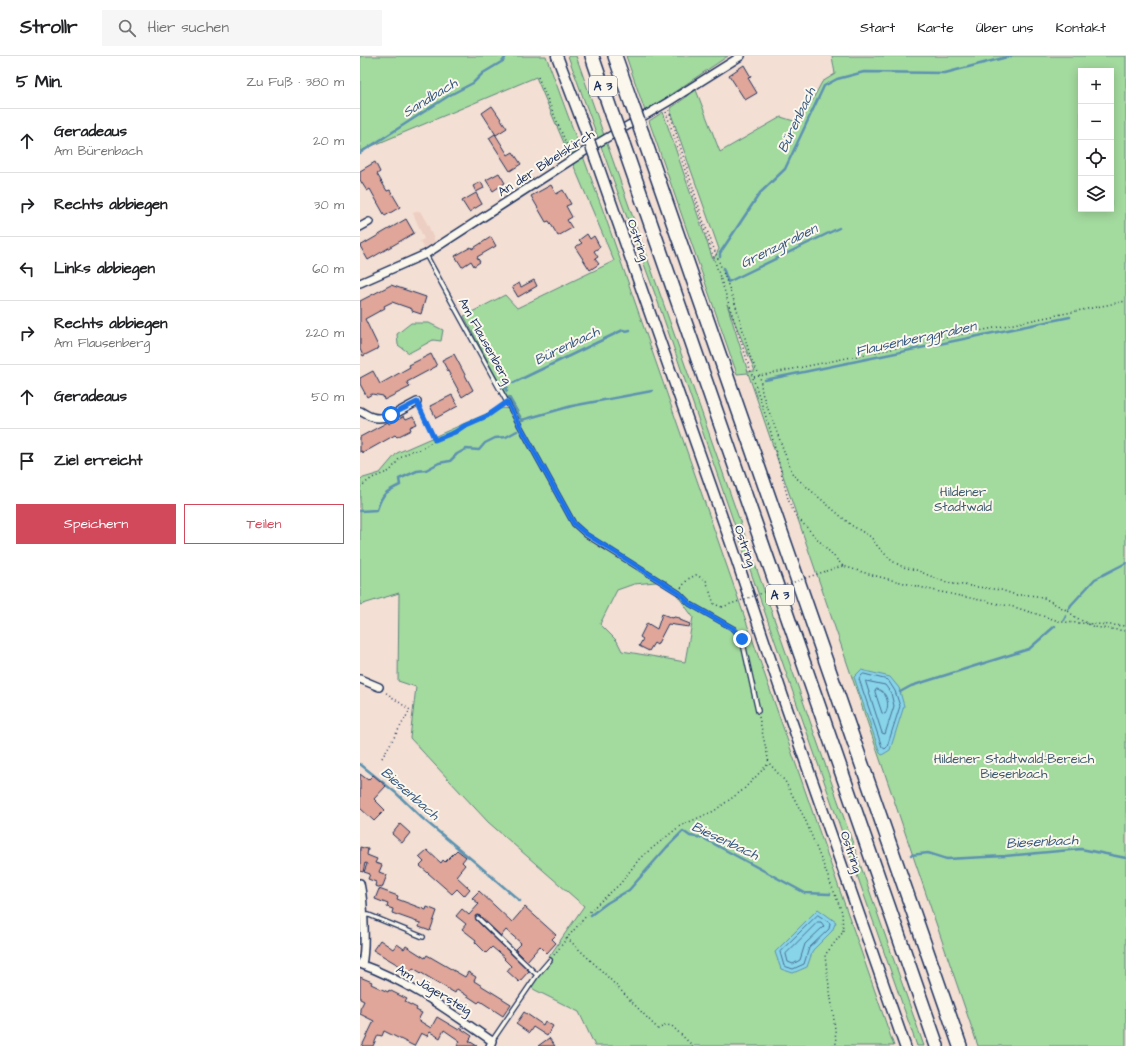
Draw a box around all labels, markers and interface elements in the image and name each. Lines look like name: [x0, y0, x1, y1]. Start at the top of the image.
search box: [102, 10, 382, 46]
text: Strollr: [20, 14, 78, 41]
icon: search: [116, 17, 138, 39]
text: Hier suchen: [148, 17, 229, 38]
text: Start: [860, 18, 895, 38]
text: Karte: [917, 18, 954, 38]
text: Über uns: [976, 18, 1034, 38]
text: Kontakt: [1056, 18, 1106, 38]
map controls: [1078, 68, 1114, 212]
button: +: [1078, 68, 1114, 104]
text: 5 Min.: [16, 70, 62, 94]
text: Zu Fuß · 380 m: [246, 73, 344, 91]
water label: Sandbach: [399, 73, 462, 123]
road number: A 3: [589, 76, 617, 96]
water label: Bürenbach: [773, 83, 821, 156]
button: −: [1078, 104, 1114, 140]
text: Geradeaus: [54, 121, 127, 142]
street label: An der Bibelskirch: [494, 125, 598, 201]
icon: ahead: [16, 130, 38, 152]
text: 20 m: [313, 132, 344, 150]
button: locate: [1078, 140, 1114, 176]
text: Am Bürenbach: [54, 142, 143, 160]
button: layers: [1078, 176, 1114, 212]
icon: right: [16, 194, 38, 216]
text: Rechts abbiegen: [54, 194, 168, 215]
text: 30 m: [314, 196, 344, 214]
street label: Ostring: [622, 217, 654, 264]
water label: Grenzgraben: [737, 218, 822, 273]
icon: left: [16, 258, 38, 280]
text: Links abbiegen: [54, 258, 155, 279]
text: 60 m: [312, 260, 344, 278]
street label: Am Flausenberg: [453, 295, 516, 388]
text: Rechts abbiegen: [54, 313, 168, 334]
water label: Flausenberggraben: [854, 316, 979, 362]
water label: Bürenbach: [531, 321, 604, 370]
icon: right: [16, 322, 38, 344]
text: 220 m: [306, 324, 344, 342]
text: Am Flausenberg: [54, 334, 150, 352]
icon: ahead: [16, 386, 38, 408]
text: Geradeaus: [54, 386, 127, 407]
text: 50 m: [311, 388, 344, 406]
route start: [382, 406, 400, 424]
icon: arrive: [16, 450, 38, 472]
text: Ziel erreicht: [54, 450, 143, 471]
park label: Hildener Stadtwald: [934, 483, 992, 516]
button: Speichern: [16, 504, 176, 544]
button: Teilen: [184, 504, 344, 544]
street label: Ostring: [729, 523, 761, 570]
road number: A 3: [766, 585, 794, 605]
route end: [733, 630, 751, 648]
park label: Hildener Stadtwald-Bereich Biesenbach: [934, 750, 1095, 783]
water label: Biesenbach: [376, 763, 445, 826]
water label: Biesenbach: [688, 817, 763, 866]
street label: Ostring: [835, 829, 867, 876]
water label: Biesenbach: [1006, 830, 1080, 854]
street label: Am Jägersteig: [392, 960, 476, 1021]

